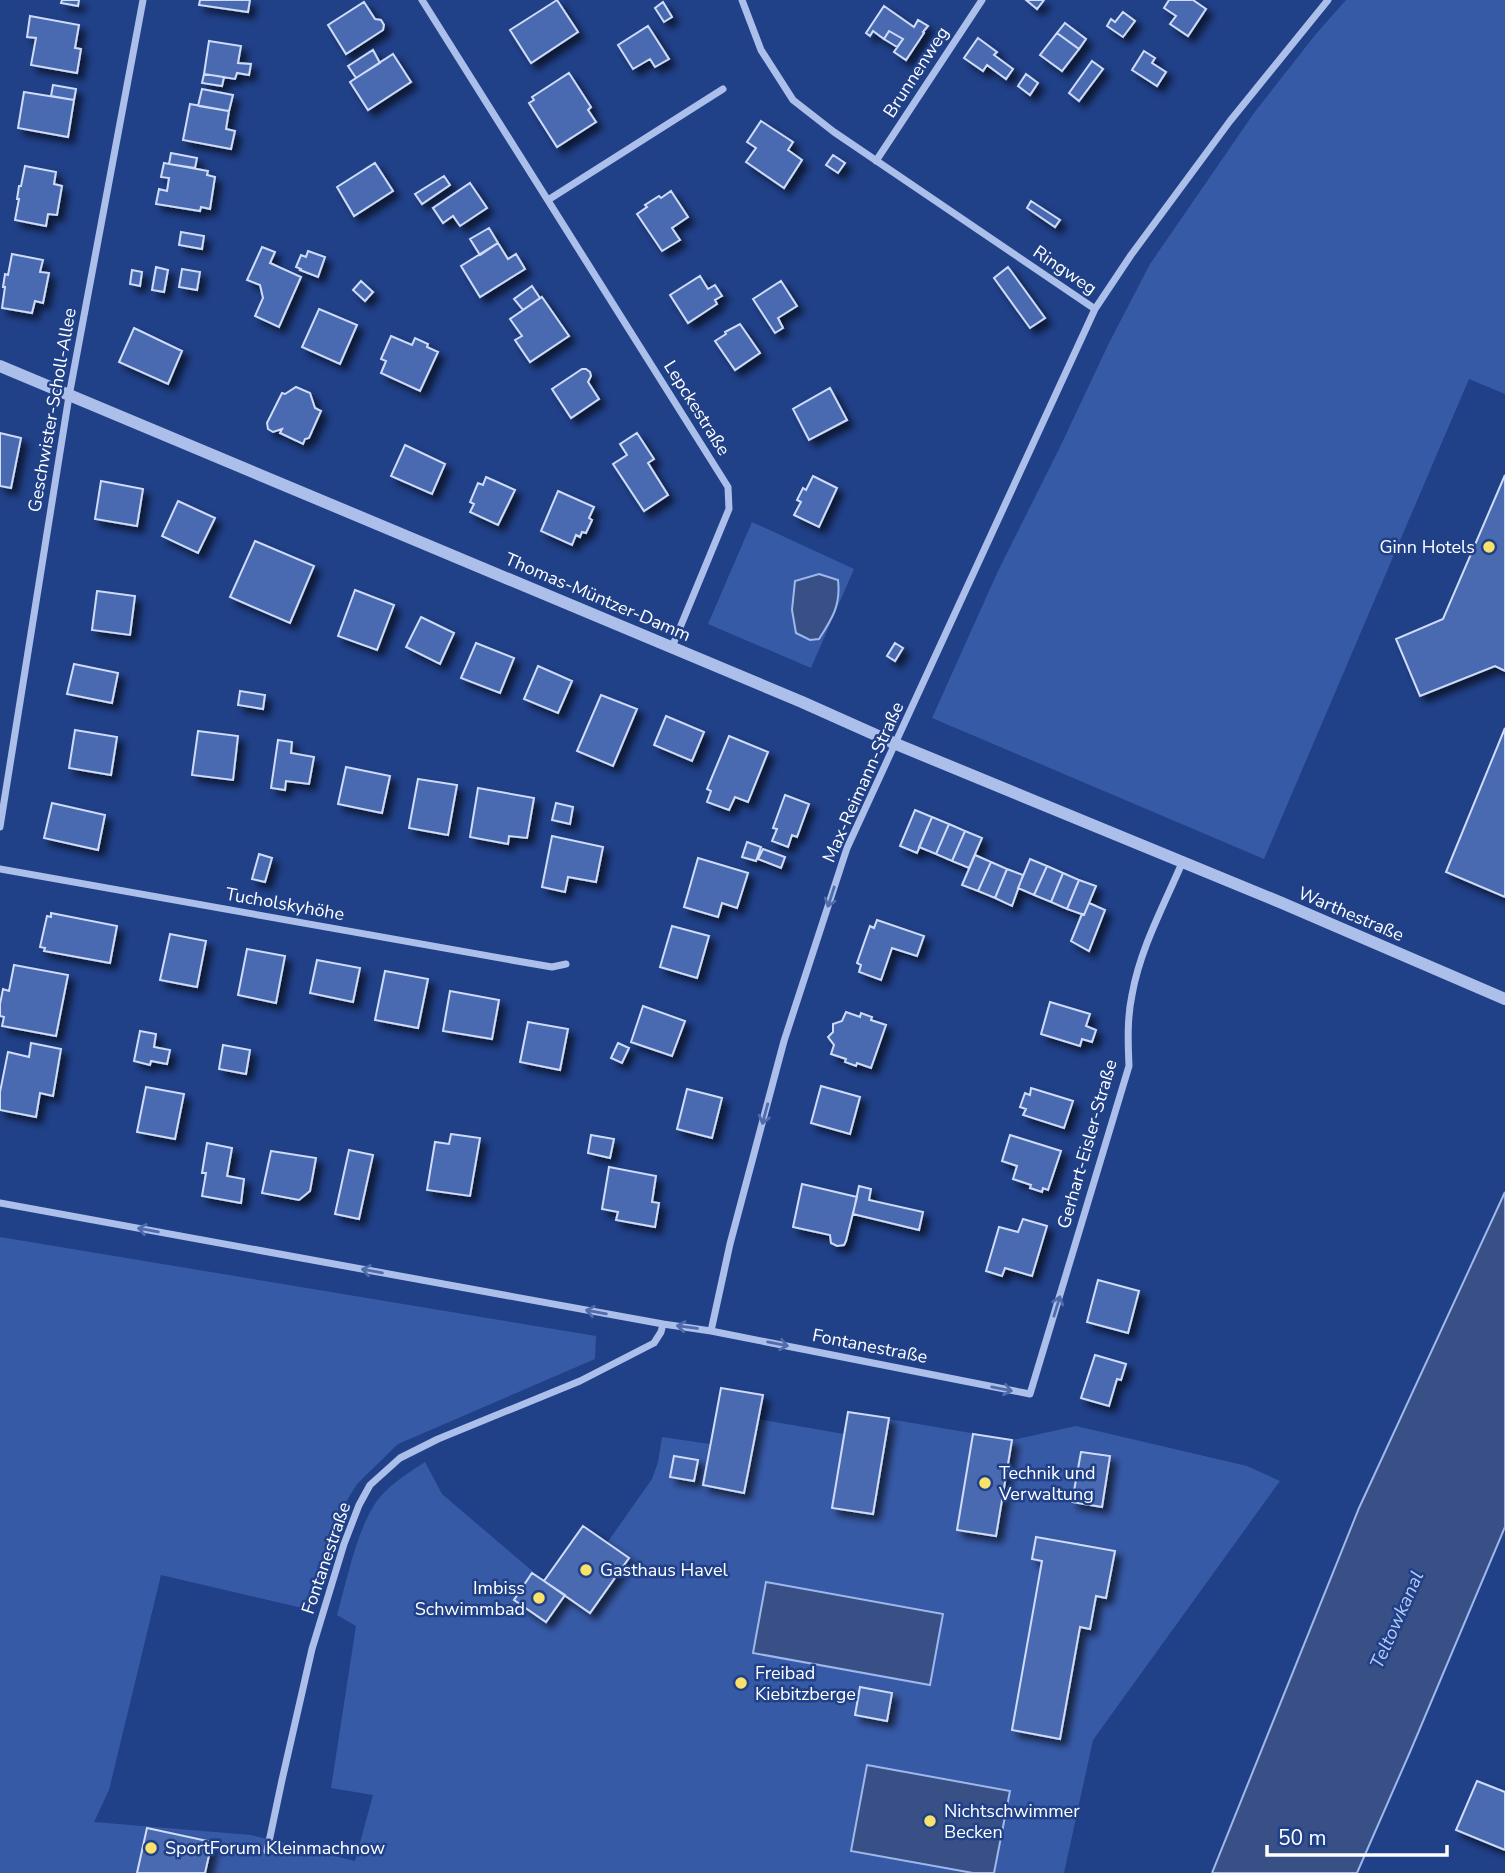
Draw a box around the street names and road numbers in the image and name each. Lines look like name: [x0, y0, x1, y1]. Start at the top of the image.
street label: Brunnenweg: [878, 22, 954, 122]
street label: Ringweg: [1028, 240, 1102, 300]
street label: Geschwister-Scholl-Allee: [22, 306, 82, 514]
street label: Lepckestraße: [658, 356, 736, 460]
street label: Thomas-Müntzer-Damm: [502, 547, 694, 647]
street label: Max-Reimann-Straße: [817, 698, 909, 866]
street label: Warthestraße: [1294, 881, 1408, 947]
street label: Tucholskyhöhe: [224, 882, 346, 926]
street label: Gerhart-Eisler-Straße: [1051, 1057, 1123, 1231]
street label: Fontanestraße: [810, 1323, 930, 1369]
street label: Fontanestraße: [296, 1499, 356, 1617]

